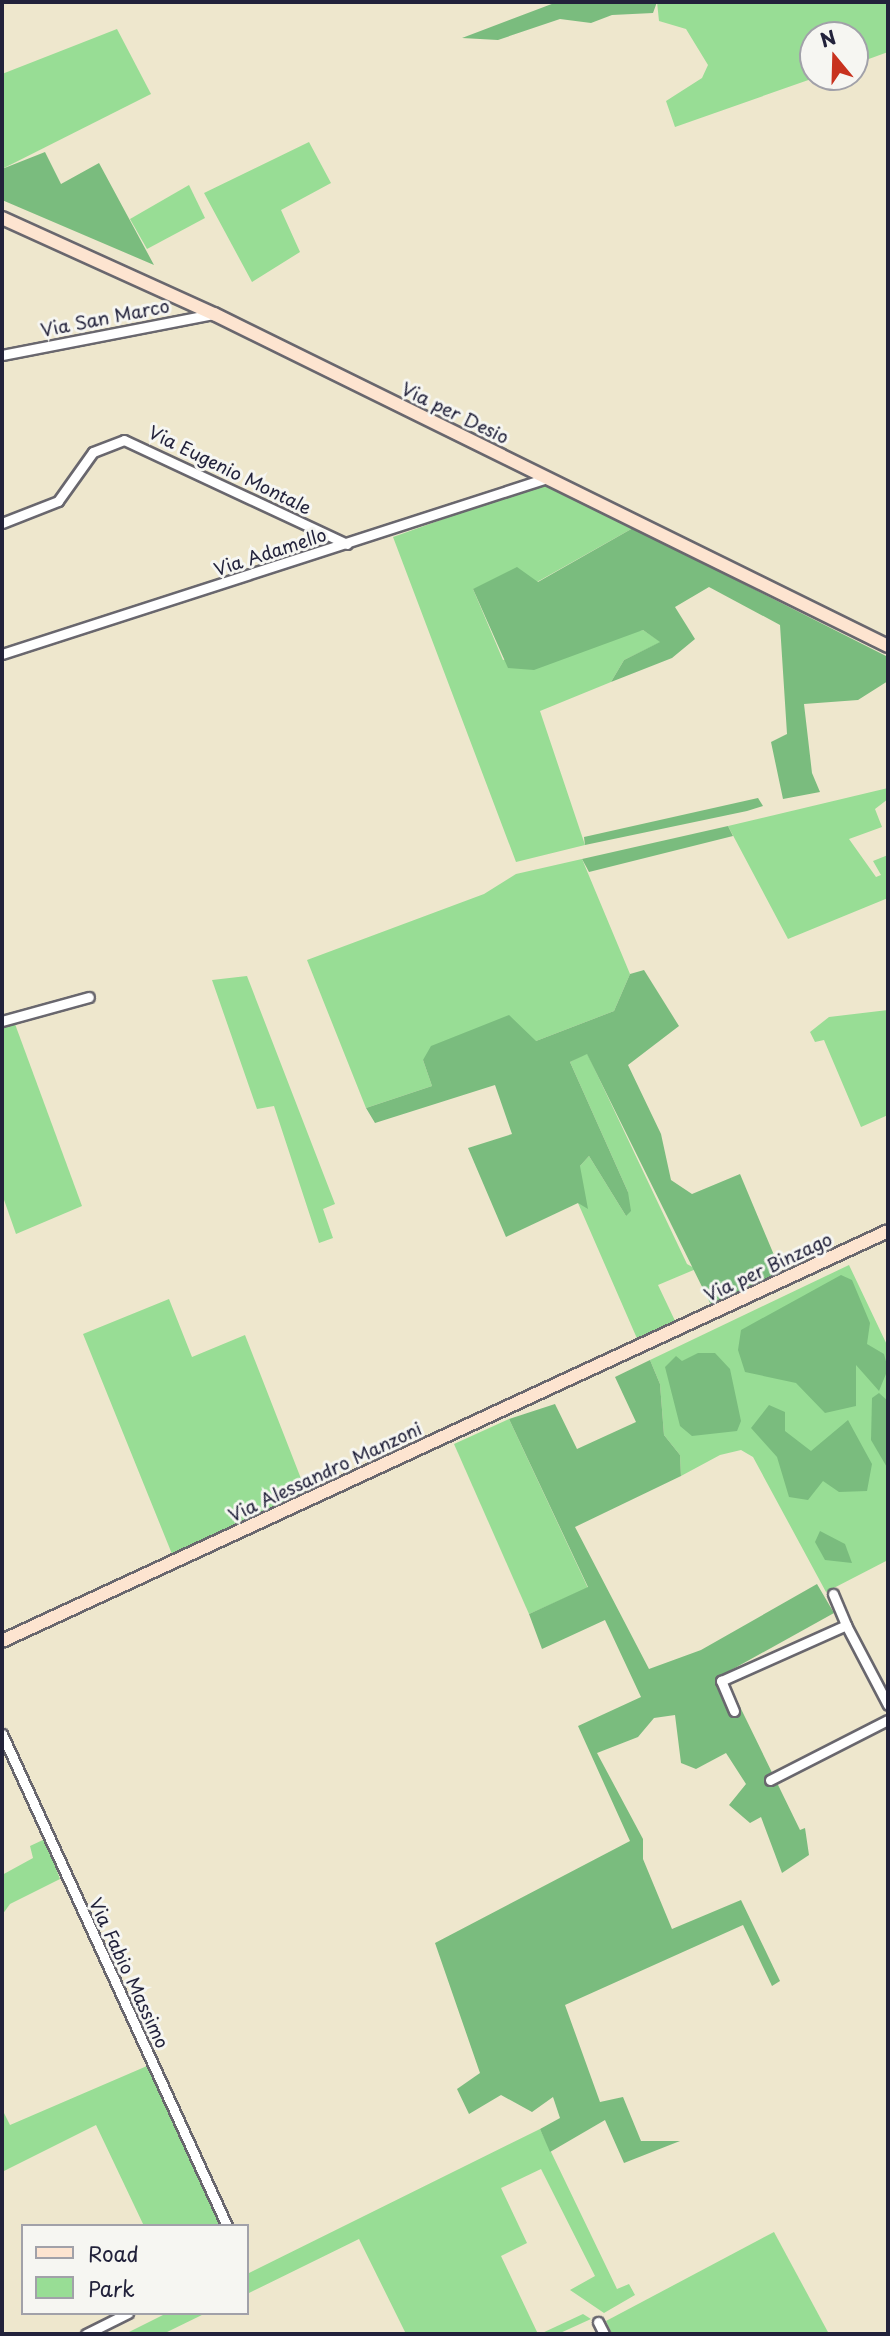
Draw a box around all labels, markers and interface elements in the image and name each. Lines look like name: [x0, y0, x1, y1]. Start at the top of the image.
north arrow: [799, 21, 869, 91]
text: N: [816, 22, 839, 54]
street label: Via San Marco: [40, 295, 170, 341]
street label: Via per Desio: [398, 378, 512, 448]
street label: Via Eugenio Montale: [145, 421, 315, 519]
street label: Via Adamello: [212, 524, 328, 580]
street label: Via per Binzago: [701, 1228, 835, 1306]
street label: Via Alessandro Manzoni: [225, 1418, 425, 1526]
street label: Via Fabio Massimo: [85, 1895, 173, 2051]
legend: [21, 2224, 248, 2315]
text: Road: [88, 2237, 139, 2269]
text: Park: [88, 2272, 135, 2304]

